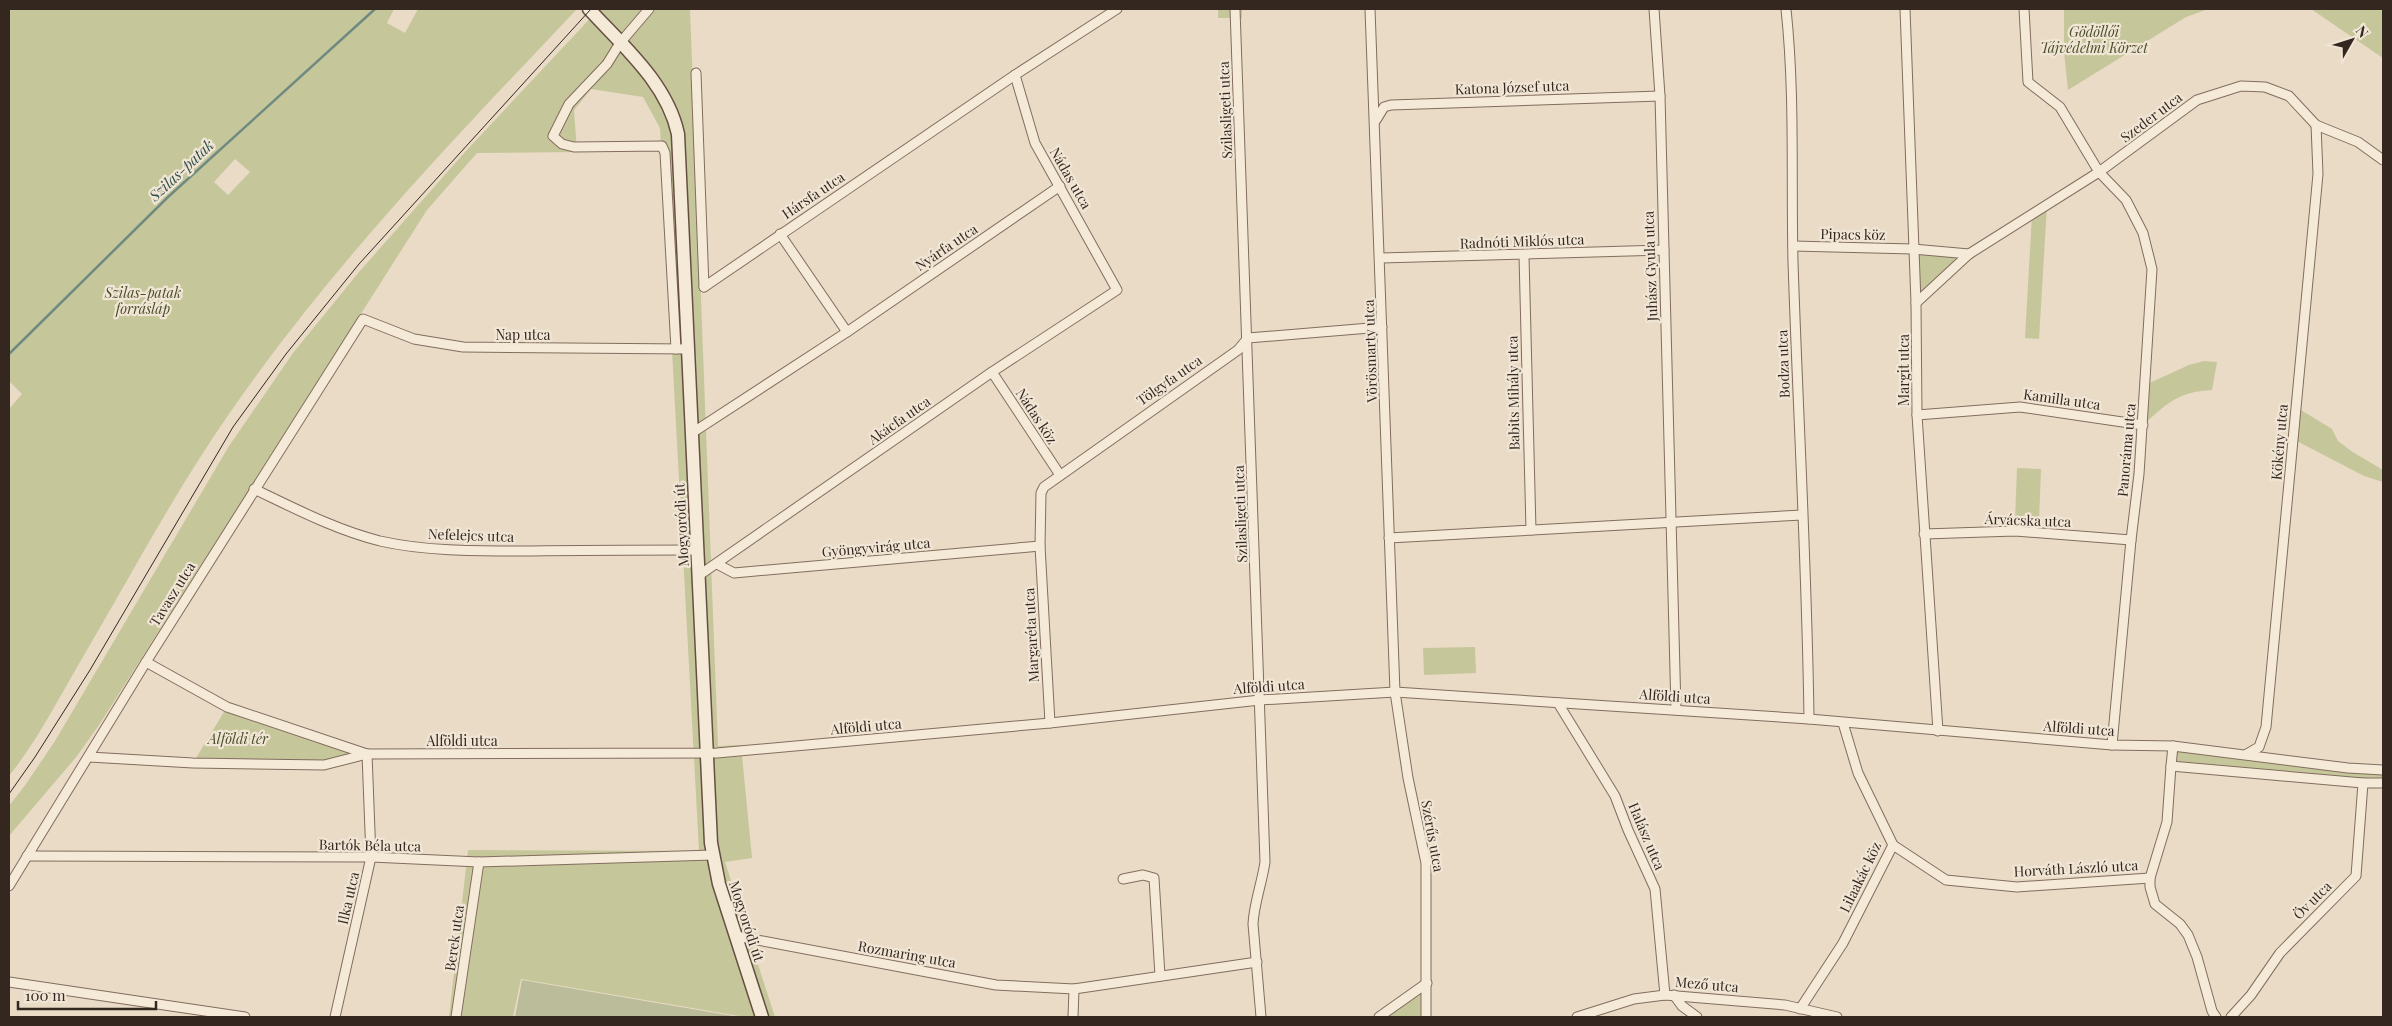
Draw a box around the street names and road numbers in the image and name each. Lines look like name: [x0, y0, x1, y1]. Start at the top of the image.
street label: Szilasligeti utca: [1214, 61, 1236, 159]
street label: Katona József utca: [1454, 76, 1570, 98]
street label: Szeder utca: [2116, 87, 2186, 147]
street label: Nádas utca: [1046, 144, 1096, 212]
street label: Hársfa utca: [778, 167, 848, 223]
street label: Juhász Gyula utca: [1639, 211, 1661, 322]
street label: Nyárfa utca: [911, 219, 981, 275]
street label: Pipacs köz: [1820, 224, 1886, 244]
street label: Radnóti Miklós utca: [1459, 229, 1585, 253]
street label: Vörösmarty utca: [1359, 299, 1381, 404]
street label: Nap utca: [495, 325, 551, 344]
street label: Bodza utca: [1772, 329, 1794, 398]
street label: Margit utca: [1894, 334, 1913, 406]
street label: Babits Mihály utca: [1502, 335, 1524, 451]
street label: Tölgyfa utca: [1133, 351, 1205, 409]
street label: Kamilla utca: [2022, 384, 2102, 414]
street label: Nádas köz: [1012, 385, 1062, 448]
street label: Akácfa utca: [863, 392, 934, 449]
street label: Panoráma utca: [2112, 402, 2140, 498]
street label: Kökény utca: [2266, 403, 2292, 481]
street label: Szilasligeti utca: [1229, 465, 1251, 563]
street label: Mogyoródi út: [669, 482, 693, 567]
street label: Árvácska utca: [1983, 509, 2072, 531]
street label: Nefelejcs utca: [428, 524, 514, 546]
street label: Gyöngyvirág utca: [821, 533, 931, 561]
street label: Tavasz utca: [145, 558, 199, 630]
street label: Margaréta utca: [1019, 587, 1043, 683]
street label: Alföldi utca: [1232, 674, 1305, 698]
street label: Alföldi utca: [1638, 684, 1711, 708]
street label: Alföldi utca: [829, 713, 902, 739]
street label: Alföldi utca: [2042, 716, 2115, 740]
street label: Alföldi utca: [425, 731, 498, 750]
street label: Szérűs utca: [1417, 799, 1449, 873]
street label: Halász utca: [1624, 799, 1670, 873]
street label: Bartók Béla utca: [319, 835, 421, 855]
street label: Lilaakác köz: [1835, 838, 1885, 915]
street label: Horváth László utca: [2013, 855, 2139, 881]
street label: Ilka utca: [333, 870, 363, 926]
street label: Öv utca: [2289, 877, 2335, 923]
street label: Mogyoródi út: [725, 878, 769, 965]
street label: Berek utca: [440, 904, 468, 972]
street label: Rozmaring utca: [857, 936, 957, 972]
street label: Mező utca: [1674, 972, 1740, 996]

